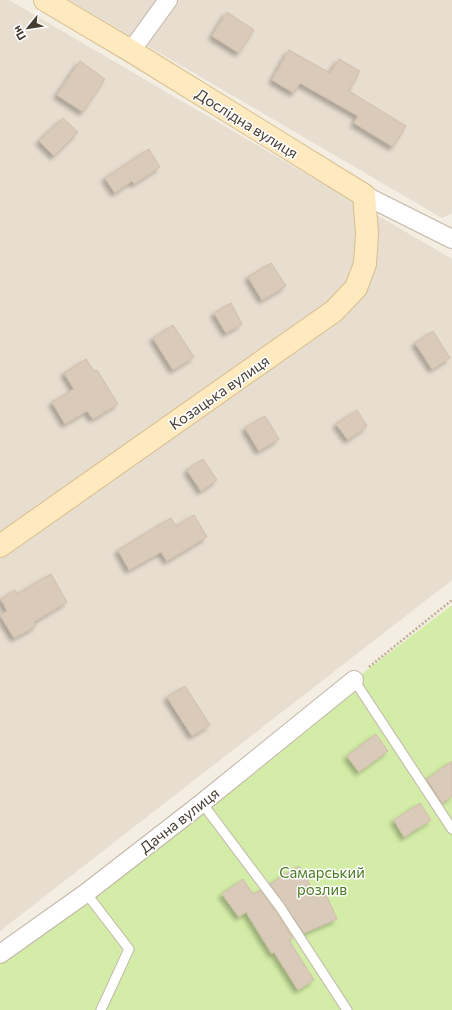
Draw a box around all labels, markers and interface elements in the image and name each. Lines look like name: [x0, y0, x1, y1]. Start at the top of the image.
north arrow: [8, 8, 48, 48]
text: Пн: [10, 24, 28, 43]
street label: Дослідна вулиця: [192, 84, 302, 162]
street label: Козацька вулиця: [166, 351, 272, 433]
street label: Дачна вулиця: [136, 783, 222, 857]
park label: Самарський розлив: [279, 863, 365, 898]

